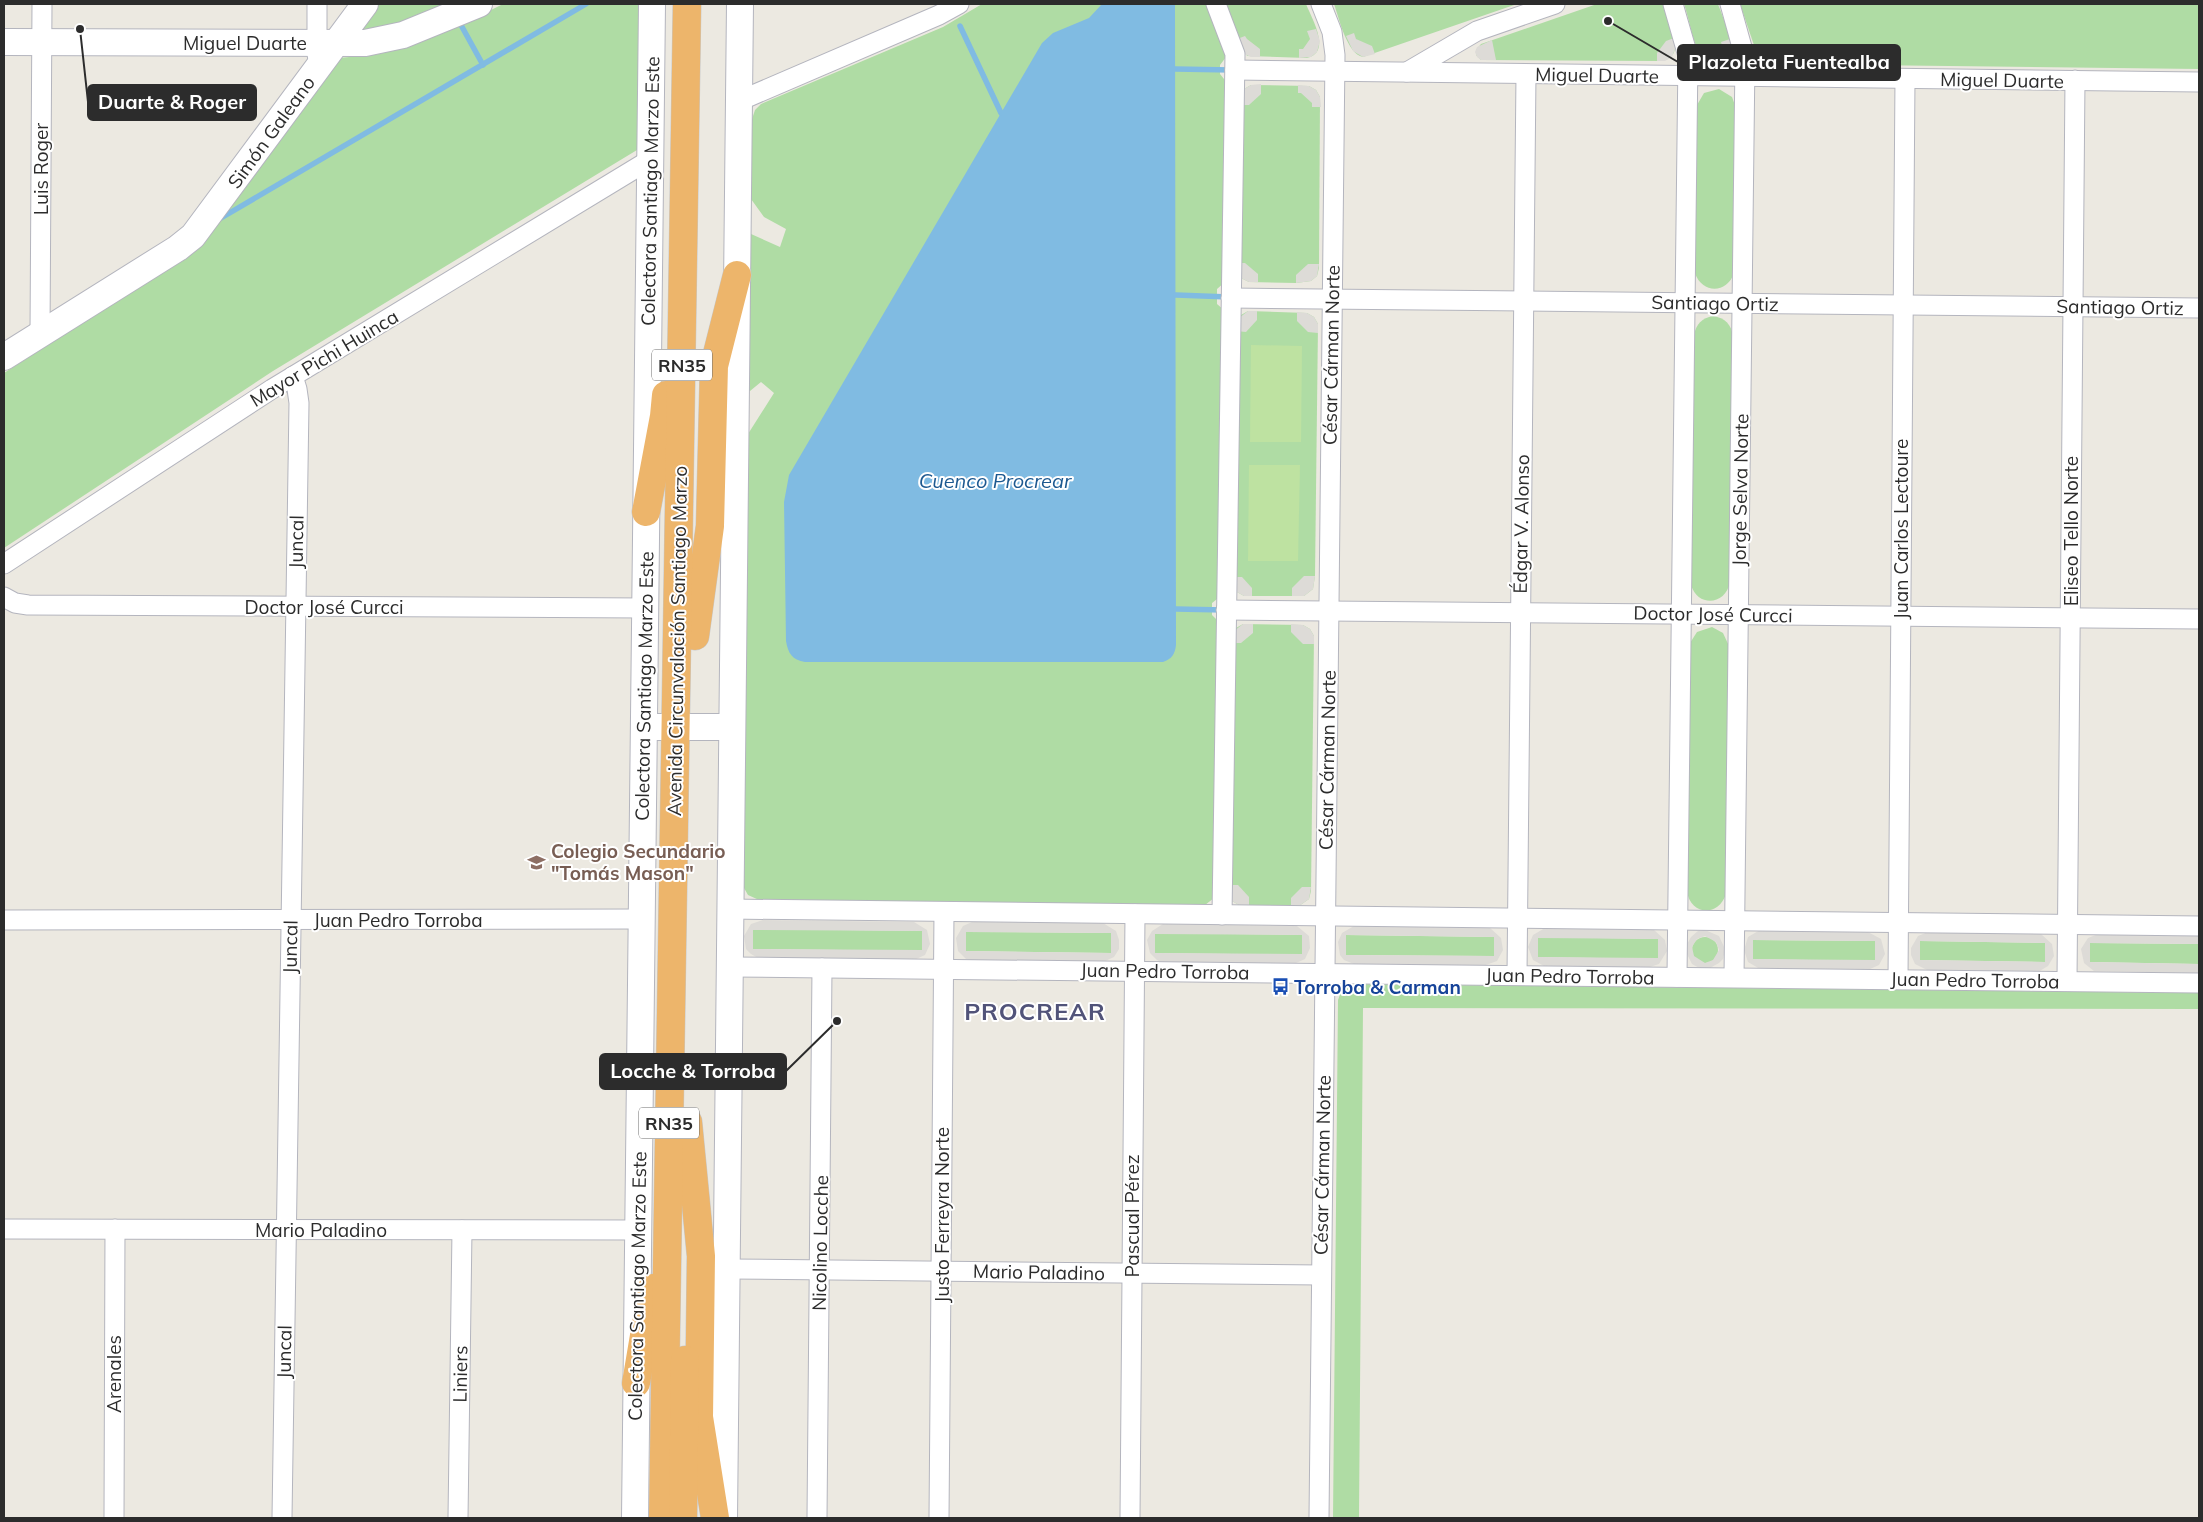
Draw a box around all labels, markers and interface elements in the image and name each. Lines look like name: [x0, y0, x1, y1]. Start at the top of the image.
street label: Miguel Duarte: [183, 31, 307, 55]
callout: Plazoleta Fuentealba: [1678, 45, 1900, 80]
text: Plazoleta Fuentealba: [1688, 49, 1890, 74]
street label: Colectora Santiago Marzo Este: [636, 56, 664, 326]
street label: Miguel Duarte: [1535, 62, 1659, 88]
street label: Miguel Duarte: [1940, 67, 2064, 93]
street label: Simón Galeano: [222, 71, 320, 193]
callout: Duarte & Roger: [88, 85, 256, 120]
text: Duarte & Roger: [98, 89, 246, 114]
street label: Luis Roger: [29, 123, 53, 215]
street label: César Cárman Norte: [1317, 265, 1345, 445]
street label: Santiago Ortiz: [1651, 290, 1779, 316]
street label: Santiago Ortiz: [2056, 294, 2184, 320]
street label: Mayor Pichi Huinca: [245, 304, 403, 412]
road number: RN35: [652, 350, 712, 380]
street label: Jorge Selva Norte: [1727, 413, 1753, 567]
street label: Juan Carlos Lectoure: [1889, 439, 1913, 619]
street label: Édgar V. Alonso: [1508, 454, 1534, 594]
street label: Eliseo Tello Norte: [2059, 456, 2083, 606]
street label: Avenida Circunvalación Santiago Marzo: [662, 466, 692, 816]
water label: Cuenco Procrear: [919, 468, 1072, 493]
street label: Juncal: [284, 515, 308, 569]
street label: Colectora Santiago Marzo Este: [630, 551, 658, 821]
street label: Doctor José Curcci: [244, 595, 404, 619]
street label: Doctor José Curcci: [1633, 601, 1793, 627]
street label: César Cárman Norte: [1313, 670, 1341, 850]
place label: Colegio Secundario "Tomás Mason": [551, 839, 725, 885]
school or university icon: Colegio Secundario "Tomás Mason": [527, 852, 547, 872]
street label: Juan Pedro Torroba: [313, 908, 483, 932]
street label: Juncal: [278, 920, 302, 974]
street label: Juan Pedro Torroba: [1080, 958, 1250, 984]
street label: Juan Pedro Torroba: [1485, 963, 1655, 989]
street label: Juan Pedro Torroba: [1890, 967, 2060, 993]
place label: Torroba & Carman: [1294, 975, 1461, 999]
bus stop icon: Torroba & Carman: [1270, 977, 1290, 997]
district label: PROCREAR: [964, 996, 1106, 1026]
callout: Locche & Torroba: [600, 1054, 786, 1089]
text: Locche & Torroba: [610, 1058, 776, 1083]
street label: César Cárman Norte: [1308, 1075, 1336, 1255]
road number: RN35: [639, 1108, 699, 1138]
street label: Justo Ferreyra Norte: [930, 1127, 954, 1303]
street label: Colectora Santiago Marzo Este: [623, 1151, 651, 1421]
street label: Pascual Pérez: [1120, 1154, 1144, 1278]
street label: Nicolino Locche: [807, 1175, 833, 1311]
street label: Mario Paladino: [255, 1218, 387, 1242]
street label: Mario Paladino: [973, 1259, 1105, 1285]
street label: Juncal: [272, 1325, 296, 1379]
street label: Arenales: [102, 1335, 126, 1413]
street label: Liniers: [448, 1345, 472, 1403]

